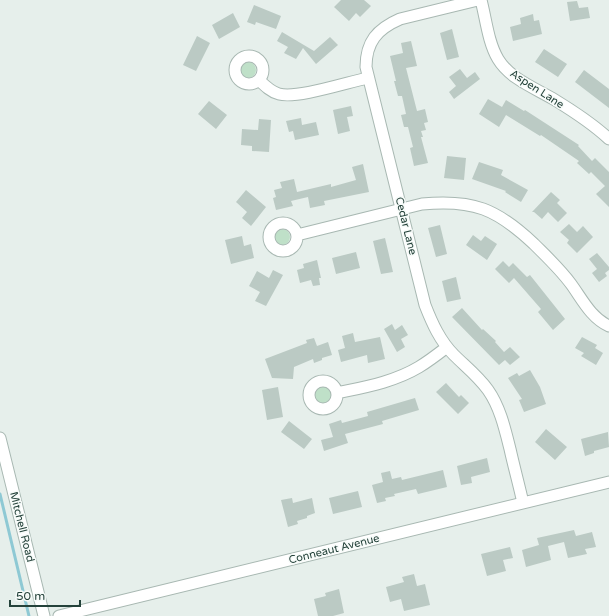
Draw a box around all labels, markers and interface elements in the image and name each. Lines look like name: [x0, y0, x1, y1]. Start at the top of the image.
street label: Aspen Lane: [508, 67, 566, 111]
street label: Cedar Lane: [393, 196, 419, 256]
street label: Mitchell Road: [7, 490, 37, 564]
street label: Conneaut Avenue: [287, 531, 381, 567]
scale bar: [10, 582, 80, 608]
text: 50 m: [16, 589, 45, 603]

